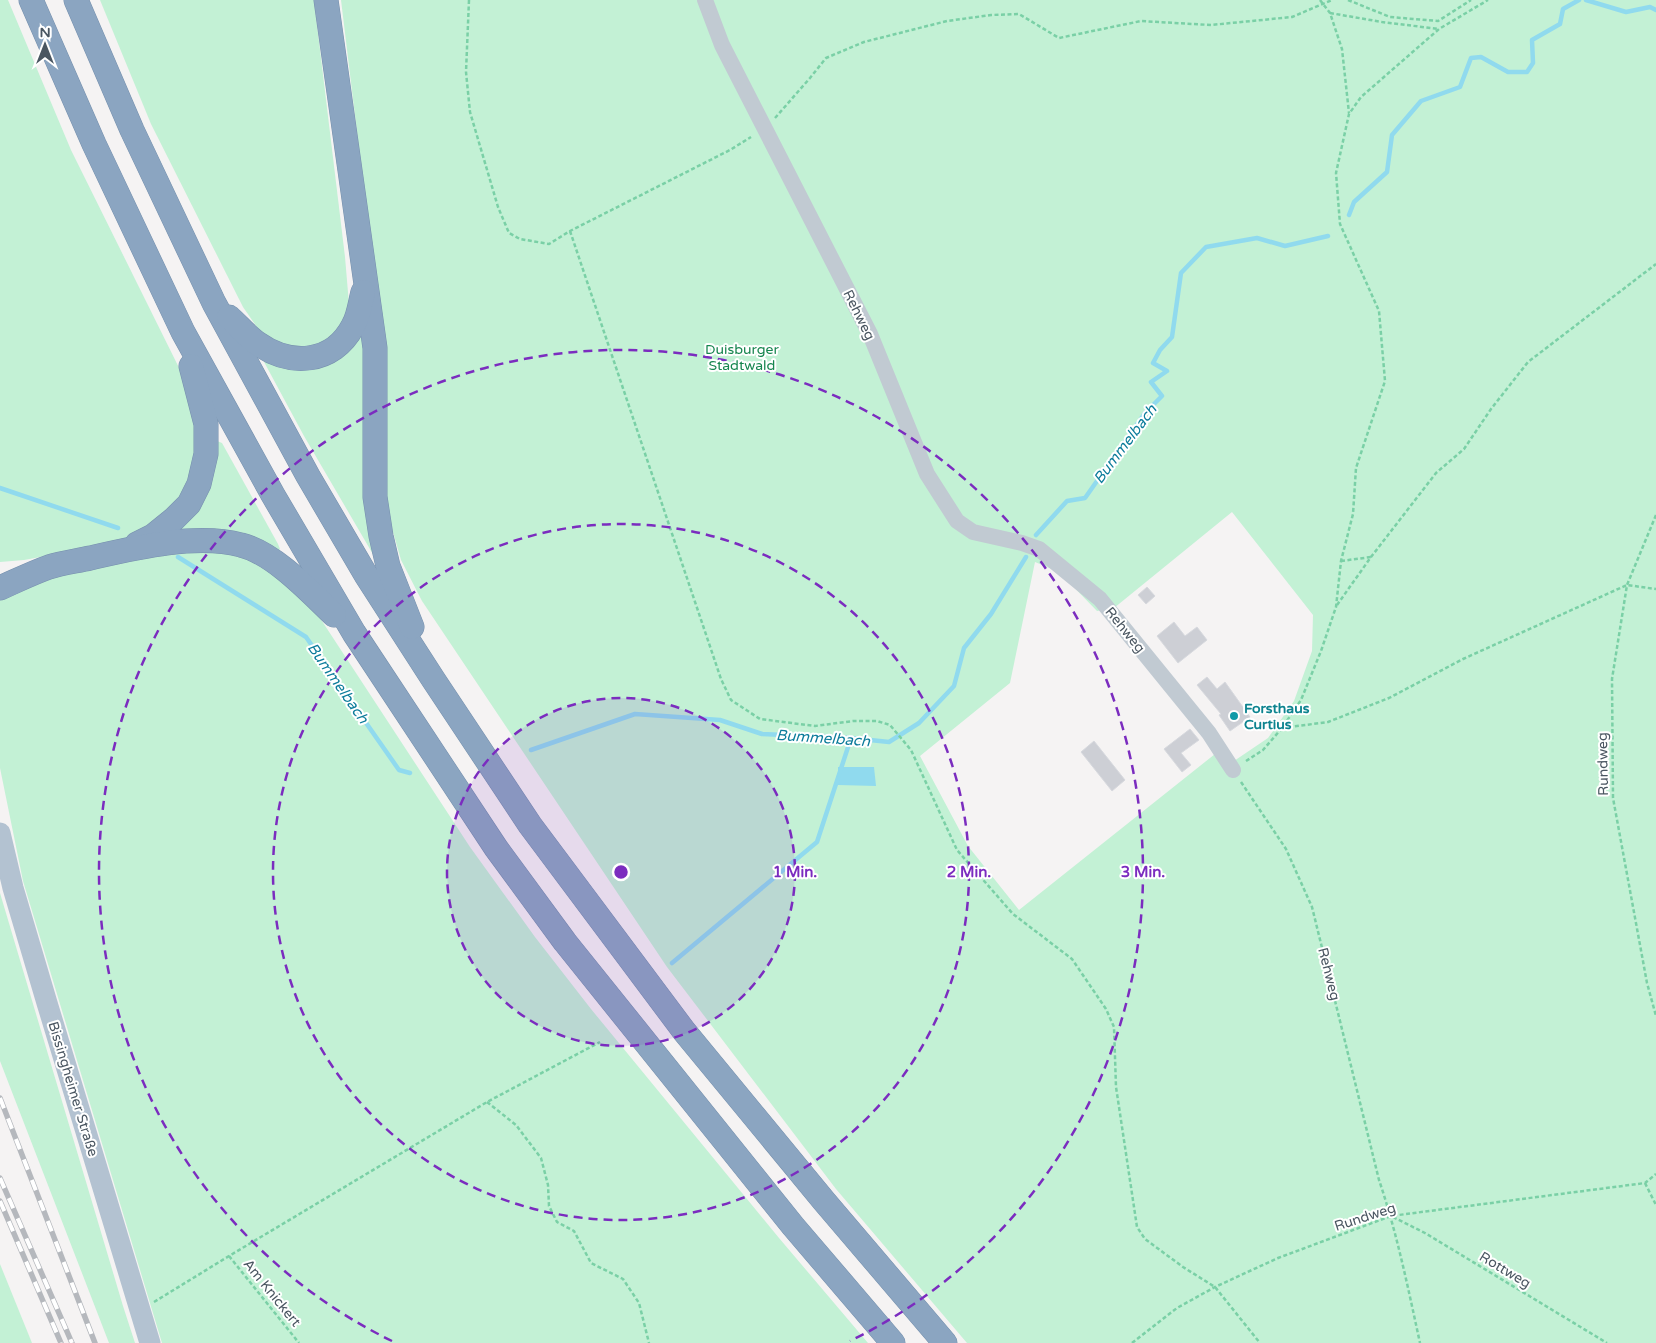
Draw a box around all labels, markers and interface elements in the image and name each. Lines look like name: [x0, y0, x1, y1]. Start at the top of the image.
north arrow: [20, 20, 70, 70]
text: N: [39, 24, 51, 41]
street label: Rehweg: [840, 287, 878, 343]
park label: Duisburger Stadtwald: [705, 341, 780, 374]
water label: Bummelbach: [1089, 400, 1161, 487]
street label: Rehweg: [1101, 604, 1149, 656]
water label: Bummelbach: [304, 639, 373, 727]
place label: Forsthaus Curtius: [1244, 700, 1310, 733]
marker: Forsthaus Curtius: [1228, 710, 1240, 722]
water label: Bummelbach: [775, 726, 871, 750]
street label: Rundweg: [1594, 732, 1612, 796]
centre of rings: [612, 863, 630, 881]
text: 1 Min.: [773, 863, 817, 881]
text: 2 Min.: [947, 863, 991, 881]
text: 3 Min.: [1121, 863, 1165, 881]
street label: Rehweg: [1314, 946, 1344, 1002]
street label: Bissingheimer Straße: [44, 1019, 102, 1159]
street label: Rundweg: [1332, 1199, 1398, 1235]
street label: Rottweg: [1476, 1248, 1534, 1292]
street label: Am Knickert: [240, 1256, 305, 1331]

